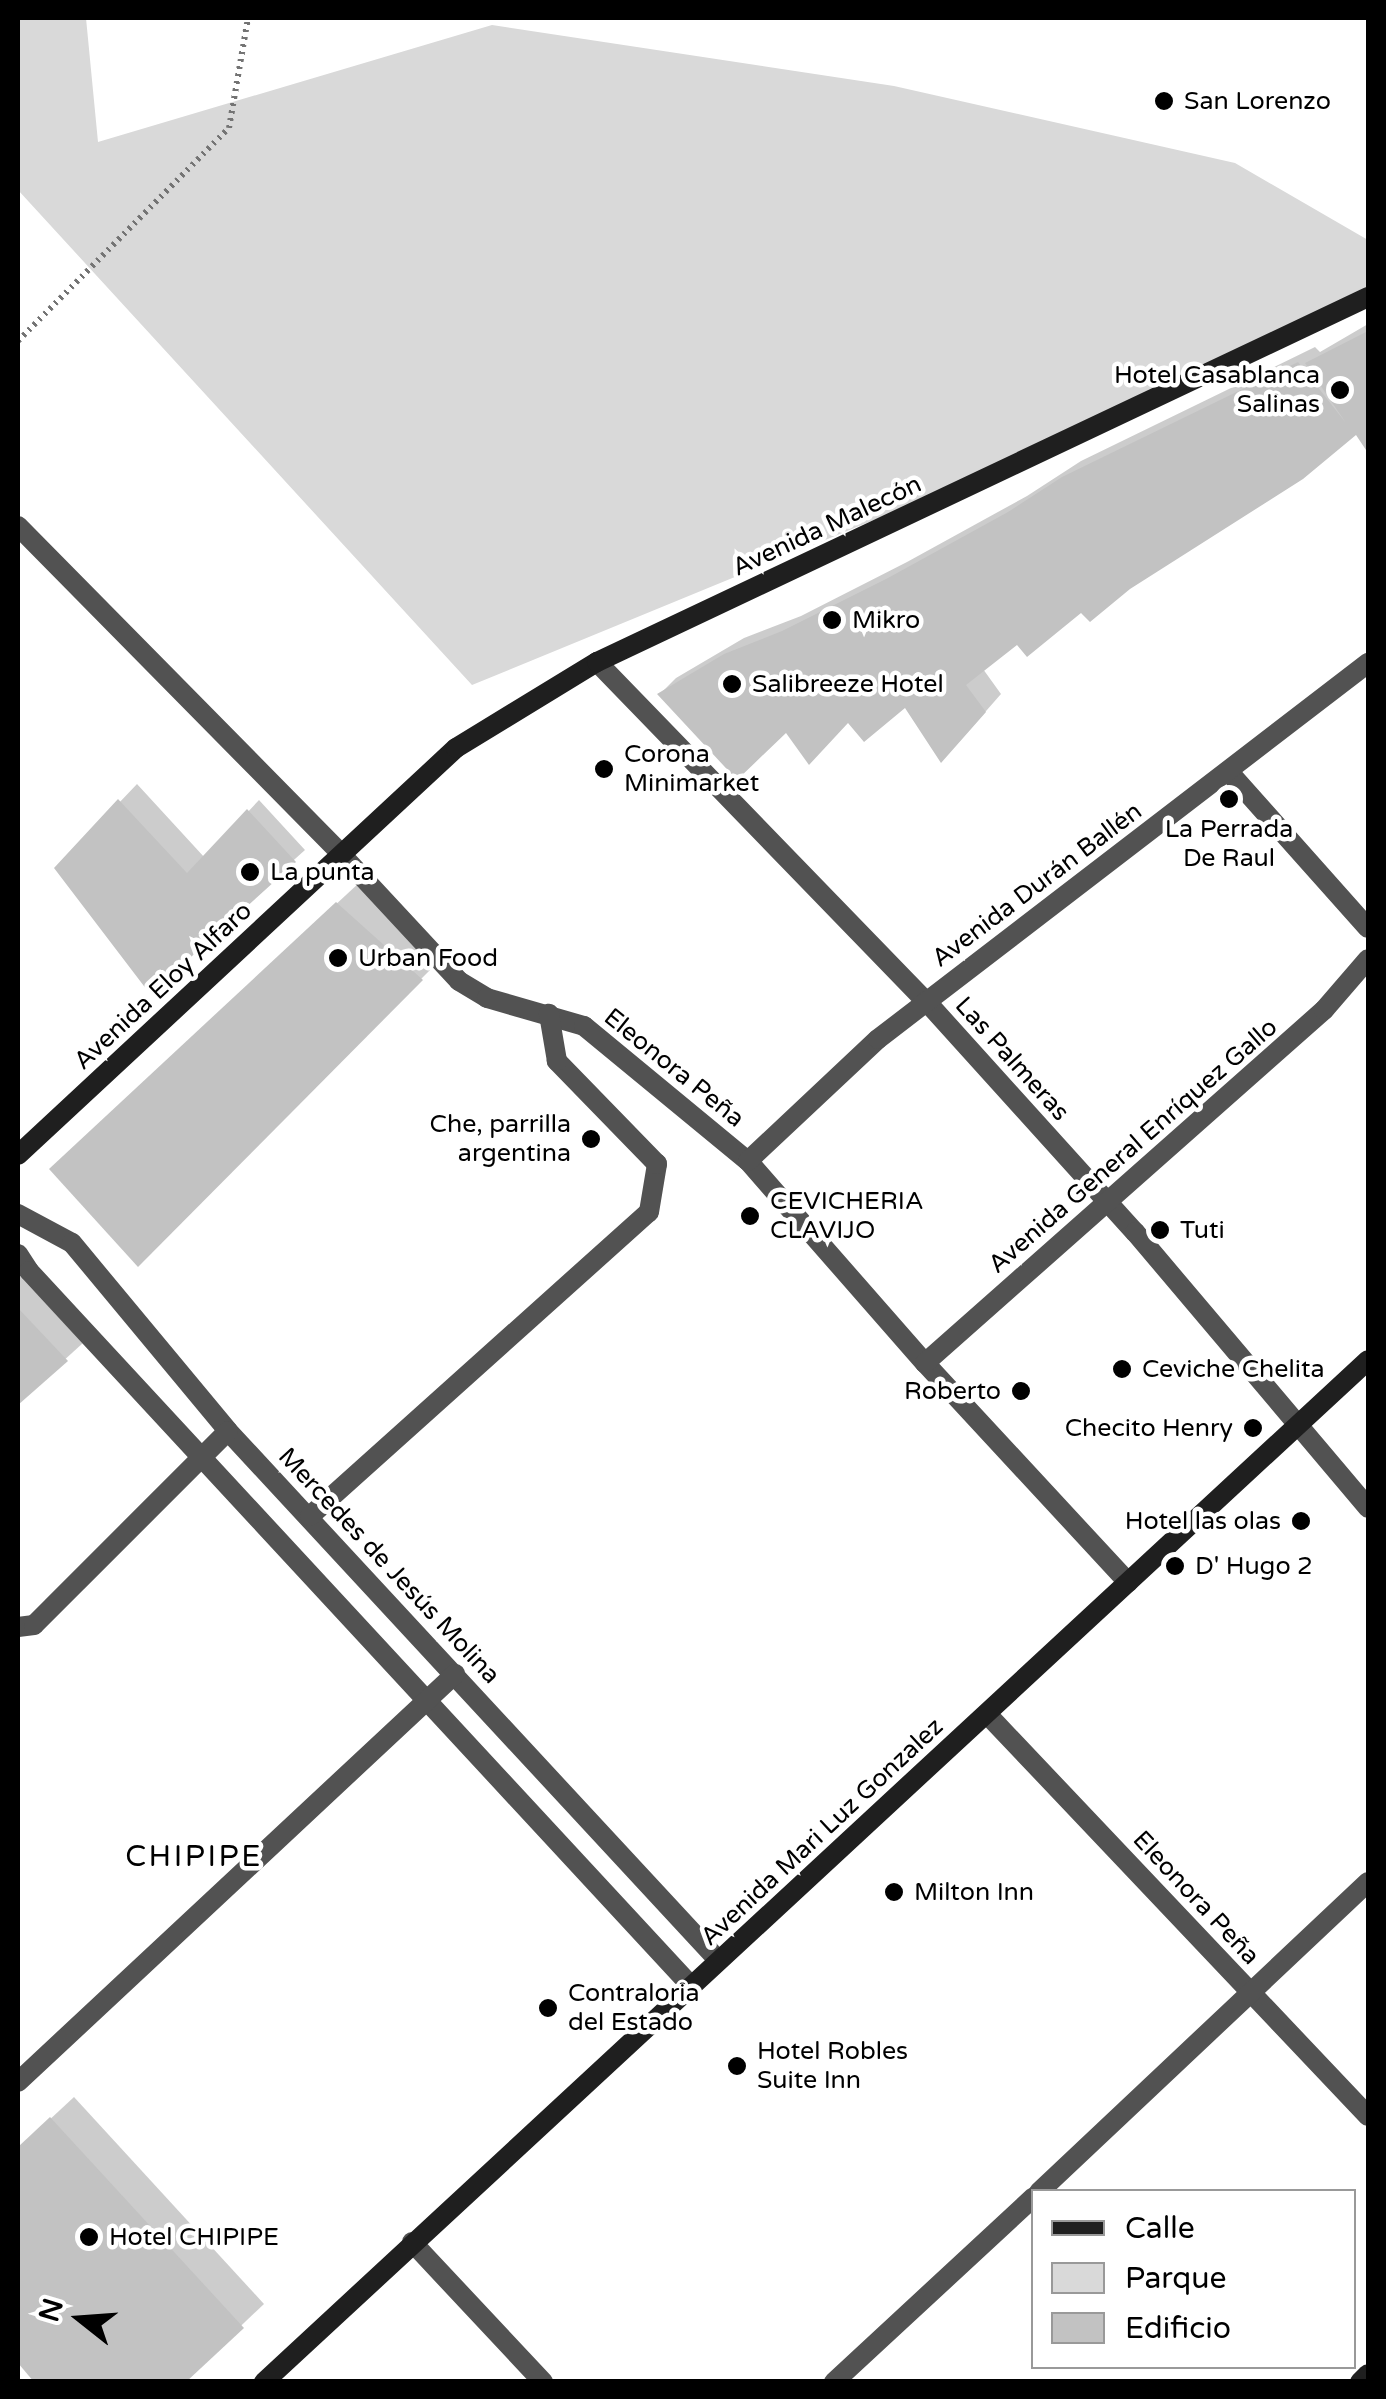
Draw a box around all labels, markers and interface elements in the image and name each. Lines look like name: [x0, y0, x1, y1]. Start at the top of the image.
place label: San Lorenzo: [1184, 86, 1331, 116]
marker: San Lorenzo: [1153, 90, 1175, 112]
place label: Hotel Casablanca Salinas: [1114, 361, 1320, 420]
marker: Hotel Casablanca Salinas: [1329, 379, 1351, 401]
street label: Avenida Malecón: [728, 469, 926, 583]
place label: Mikro: [852, 605, 920, 635]
marker: Mikro: [821, 609, 843, 631]
place label: Salibreeze Hotel: [752, 669, 944, 699]
marker: Salibreeze Hotel: [721, 673, 743, 695]
place label: Corona Minimarket: [624, 740, 759, 799]
marker: Corona Minimarket: [593, 758, 615, 780]
marker: La Perrada De Raul: [1218, 788, 1240, 810]
street label: Avenida Durán Ballén: [926, 796, 1148, 974]
place label: La Perrada De Raul: [1165, 815, 1293, 874]
place label: La punta: [270, 857, 374, 887]
marker: La punta: [239, 861, 261, 883]
street label: Avenida Eloy Alfaro: [68, 896, 258, 1076]
place label: Urban Food: [358, 943, 498, 973]
marker: Urban Food: [327, 947, 349, 969]
street label: Las Palmeras: [949, 991, 1075, 1127]
street label: Eleonora Peña: [598, 1002, 750, 1134]
street label: Avenida General Enríquez Gallo: [982, 1012, 1284, 1280]
place label: Che, parrilla argentina: [430, 1110, 571, 1169]
marker: Che, parrilla argentina: [580, 1128, 602, 1150]
place label: CEVICHERIA CLAVIJO: [770, 1187, 924, 1246]
marker: CEVICHERIA CLAVIJO: [739, 1205, 761, 1227]
place label: Tuti: [1180, 1215, 1225, 1245]
marker: Tuti: [1149, 1219, 1171, 1241]
place label: Ceviche Chelita: [1142, 1354, 1324, 1384]
marker: Ceviche Chelita: [1111, 1358, 1133, 1380]
place label: Roberto: [904, 1376, 1001, 1406]
marker: Roberto: [1010, 1380, 1032, 1402]
place label: Checito Henry: [1065, 1413, 1233, 1443]
marker: Checito Henry: [1242, 1417, 1264, 1439]
street label: Mercedes de Jesús Molina: [272, 1442, 506, 1690]
place label: Hotel las olas: [1125, 1506, 1281, 1536]
marker: Hotel las olas: [1290, 1510, 1312, 1532]
place label: D' Hugo 2: [1195, 1551, 1313, 1581]
marker: D' Hugo 2: [1164, 1555, 1186, 1577]
street label: Avenida Mari Luz Gonzalez: [695, 1712, 949, 1952]
street label: Eleonora Peña: [1126, 1825, 1266, 1971]
district label: CHIPIPE: [125, 1839, 263, 1875]
place label: Milton Inn: [914, 1877, 1034, 1907]
marker: Milton Inn: [883, 1881, 905, 1903]
place label: Contraloria del Estado: [568, 1979, 700, 2038]
marker: Contraloria del Estado: [537, 1997, 559, 2019]
place label: Hotel Robles Suite Inn: [757, 2037, 908, 2096]
marker: Hotel Robles Suite Inn: [726, 2055, 748, 2077]
legend: [1031, 2189, 1356, 2369]
text: Calle: [1125, 2210, 1195, 2247]
place label: Hotel CHIPIPE: [109, 2222, 279, 2252]
marker: Hotel CHIPIPE: [78, 2226, 100, 2248]
text: Parque: [1125, 2260, 1226, 2297]
north arrow: [30, 2269, 130, 2369]
text: N: [32, 2295, 71, 2326]
text: Edificio: [1125, 2310, 1231, 2347]

